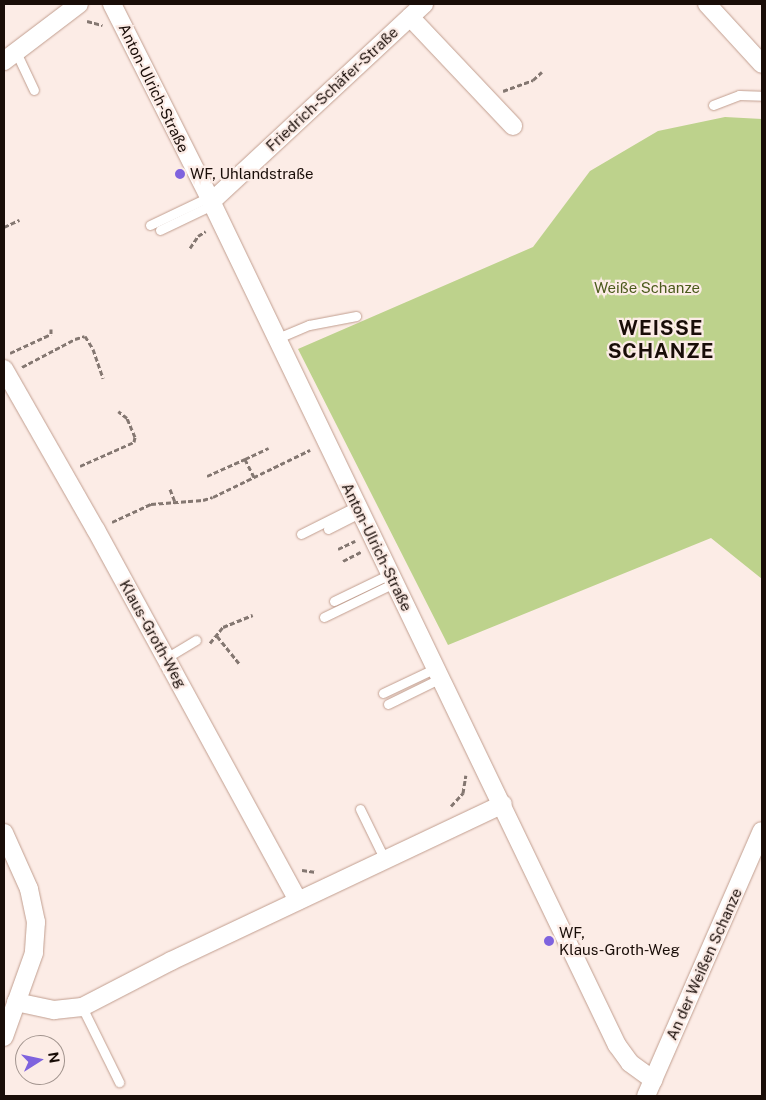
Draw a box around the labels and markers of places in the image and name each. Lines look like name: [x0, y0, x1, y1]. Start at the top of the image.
place label: WF, Uhlandstraße: [190, 165, 314, 183]
marker: WF, Uhlandstraße: [174, 168, 186, 180]
place label: WF, Klaus-Groth-Weg: [559, 923, 680, 958]
marker: WF, Klaus-Groth-Weg: [543, 935, 555, 947]

